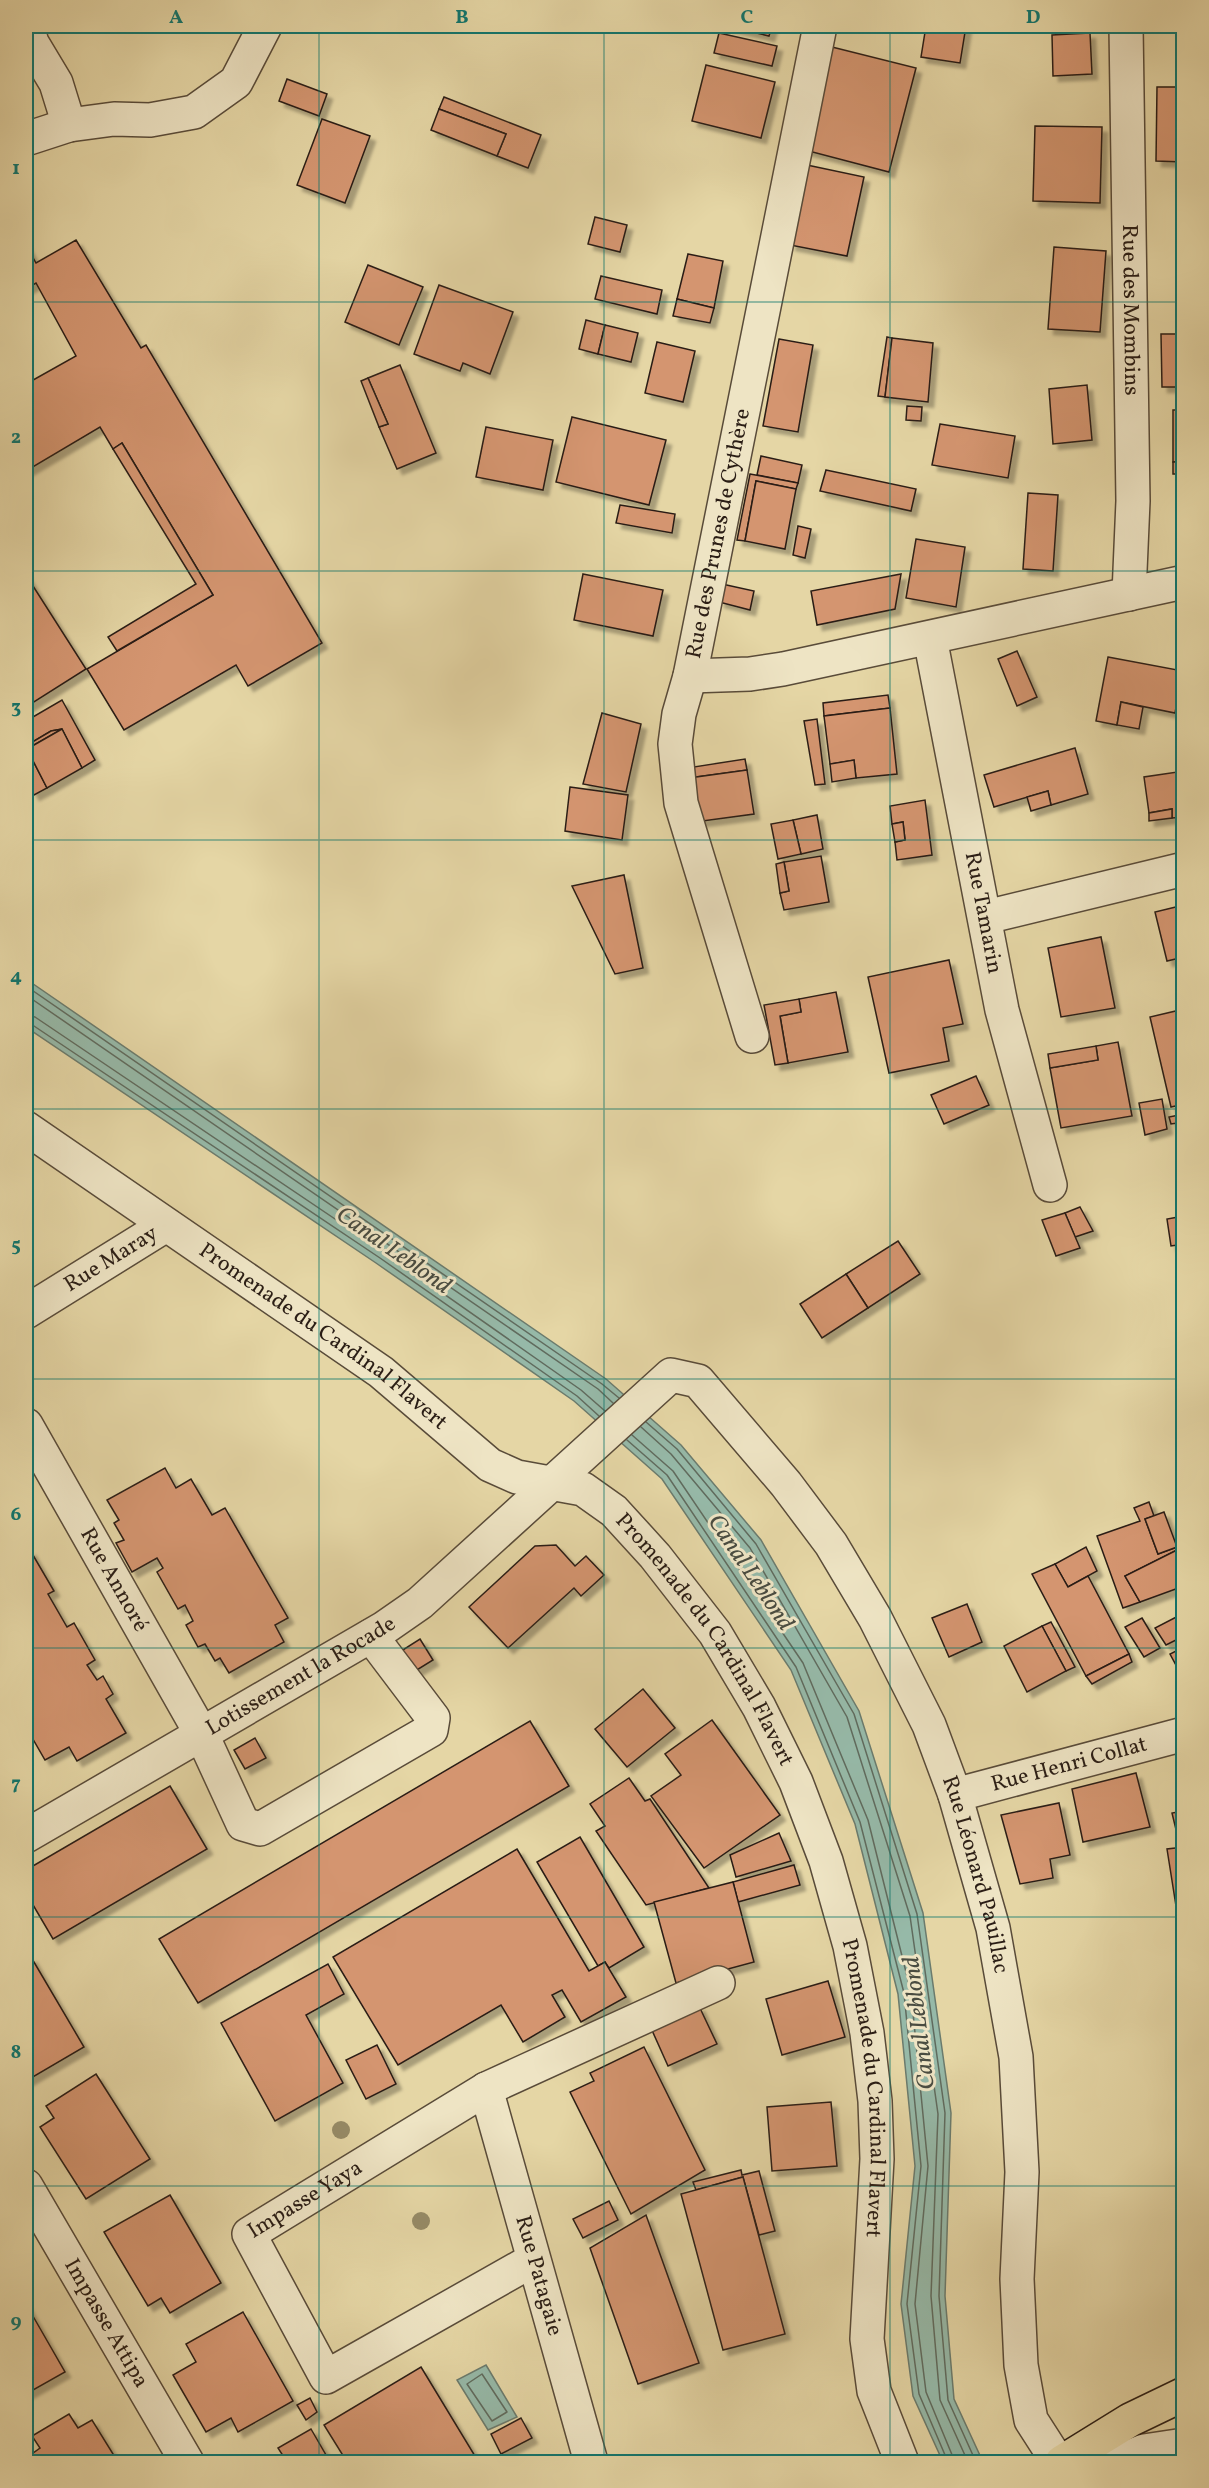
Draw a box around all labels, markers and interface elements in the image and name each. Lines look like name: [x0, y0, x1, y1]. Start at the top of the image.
text: A: [169, 4, 183, 32]
text: B: [455, 4, 469, 32]
text: C: [741, 4, 754, 32]
text: D: [1026, 4, 1040, 32]
text: 1: [12, 155, 20, 183]
street label: Rue des Mombins: [1113, 224, 1147, 396]
street label: Rue des Prunes de Cythère: [678, 406, 759, 661]
text: 2: [11, 424, 21, 452]
text: 3: [11, 694, 21, 722]
street label: Rue Tamarin: [956, 849, 1010, 977]
text: 4: [10, 963, 22, 991]
water label: Canal Leblond: [328, 1199, 458, 1304]
street label: Rue Maray: [58, 1218, 164, 1300]
text: 5: [11, 1232, 21, 1260]
street label: Promenade du Cardinal Flavert: [192, 1236, 454, 1438]
text: 6: [11, 1501, 22, 1529]
street label: Promenade du Cardinal Flavert: [608, 1506, 801, 1772]
water label: Canal Leblond: [698, 1508, 802, 1638]
street label: Rue Annoré: [72, 1522, 156, 1638]
street label: Lotissement la Rocade: [200, 1609, 402, 1744]
street label: Rue Henri Collat: [988, 1729, 1151, 1800]
text: 7: [11, 1770, 21, 1798]
street label: Rue Léonard Pauillac: [934, 1771, 1016, 1976]
street label: Promenade du Cardinal Flavert: [833, 1935, 892, 2239]
water label: Canal Leblond: [895, 1954, 945, 2092]
text: 8: [11, 2039, 21, 2067]
street label: Impasse Yaya: [242, 2153, 368, 2247]
street label: Rue Patagaie: [507, 2212, 570, 2340]
street label: Impasse Attipa: [56, 2253, 156, 2394]
text: 9: [10, 2308, 22, 2336]

